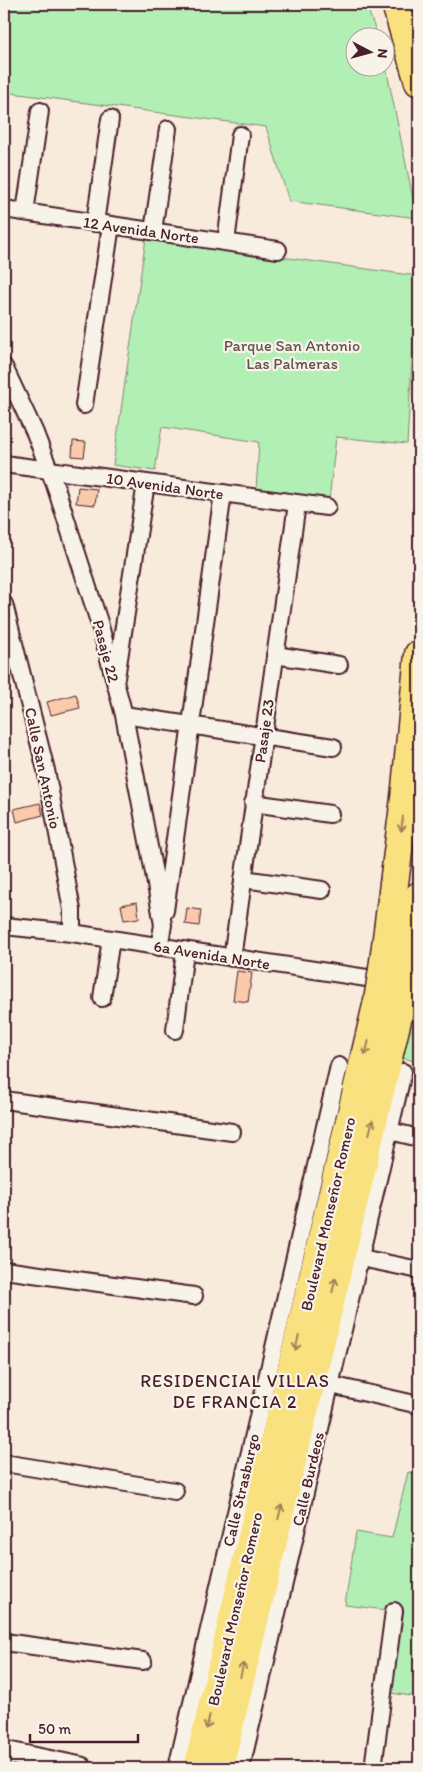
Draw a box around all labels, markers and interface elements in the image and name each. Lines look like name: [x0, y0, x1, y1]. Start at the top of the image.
north arrow: [346, 28, 396, 78]
text: N: [373, 48, 391, 59]
street label: 12 Avenida Norte: [82, 212, 200, 248]
park label: Parque San Antonio Las Palmeras: [224, 336, 360, 373]
street label: 10 Avenida Norte: [105, 468, 225, 504]
street label: Pasaje 22: [89, 618, 124, 685]
street label: Pasaje 23: [250, 698, 278, 764]
street label: Calle San Antonio: [21, 706, 65, 830]
one-way arrow: [397, 816, 407, 832]
street label: 6a Avenida Norte: [152, 936, 272, 974]
one-way arrow: [362, 1040, 371, 1056]
street label: Boulevard Monseñor Romero: [296, 1115, 360, 1313]
one-way arrow: [367, 1120, 376, 1136]
one-way arrow: [330, 1278, 339, 1294]
one-way arrow: [292, 1334, 301, 1350]
district label: RESIDENCIAL VILLAS DE FRANCIA 2: [140, 1370, 330, 1413]
street label: Calle Burdeos: [288, 1430, 328, 1528]
street label: Calle Strasburgo: [219, 1432, 263, 1548]
one-way arrow: [276, 1504, 285, 1520]
street label: Boulevard Monseñor Romero: [203, 1510, 267, 1708]
one-way arrow: [238, 1662, 247, 1678]
scale bar: [30, 1712, 138, 1744]
one-way arrow: [203, 1714, 212, 1730]
text: 50 m: [38, 1720, 71, 1738]

